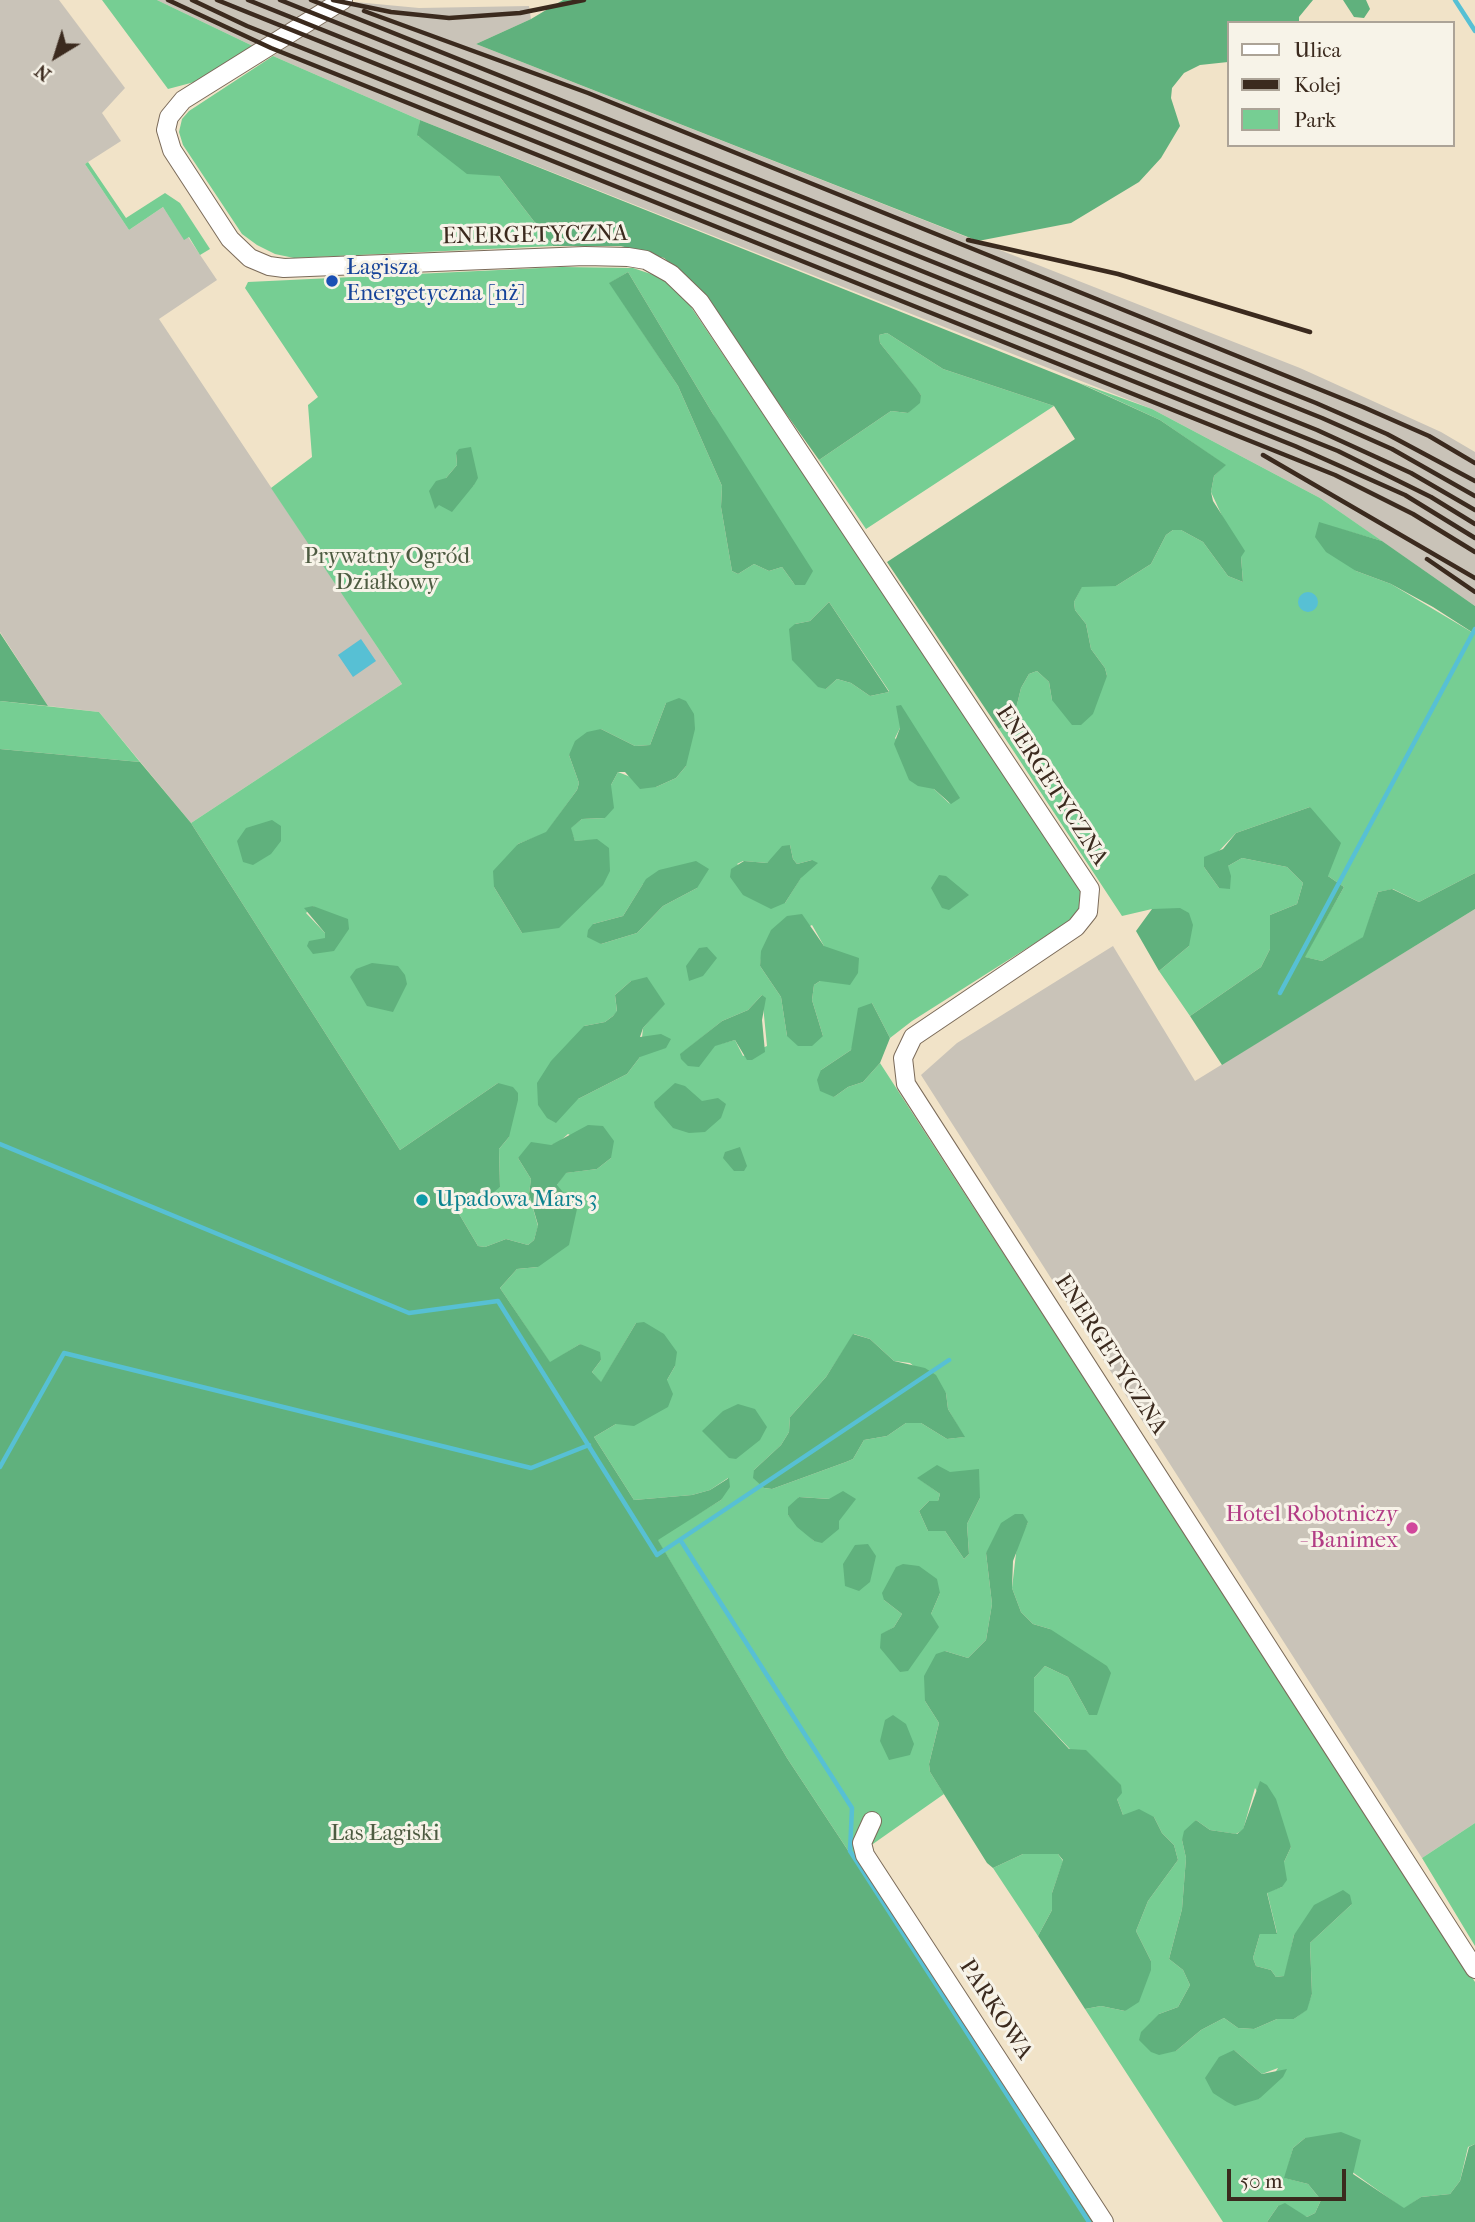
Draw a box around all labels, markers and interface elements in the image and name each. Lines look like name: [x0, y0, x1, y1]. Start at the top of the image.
north arrow: [21, 21, 91, 91]
legend: [1226, 21, 1454, 147]
text: Ulica: [1294, 38, 1341, 62]
text: N: [31, 59, 56, 86]
text: Kolej: [1294, 73, 1341, 97]
text: Park: [1294, 108, 1336, 132]
street label: ENERGETYCZNA: [442, 221, 628, 251]
place label: Łagisza Energetyczna [nż]: [346, 254, 526, 308]
marker: Łagisza Energetyczna [nż]: [324, 273, 340, 289]
park label: Prywatny Ogród Działkowy: [304, 543, 470, 597]
street label: ENERGETYCZNA: [989, 701, 1113, 871]
place label: Upadowa Mars 3: [436, 1186, 597, 1214]
marker: Upadowa Mars 3: [414, 1192, 430, 1208]
street label: ENERGETYCZNA: [1048, 1270, 1172, 1440]
place label: Hotel Robotniczy - Banimex: [1225, 1501, 1398, 1555]
marker: Hotel Robotniczy - Banimex: [1404, 1520, 1420, 1536]
park label: Las Łagiski: [331, 1820, 439, 1848]
street label: PARKOWA: [952, 1955, 1038, 2065]
scale bar: [1230, 2156, 1349, 2200]
text: 50 m: [1240, 2169, 1283, 2193]

